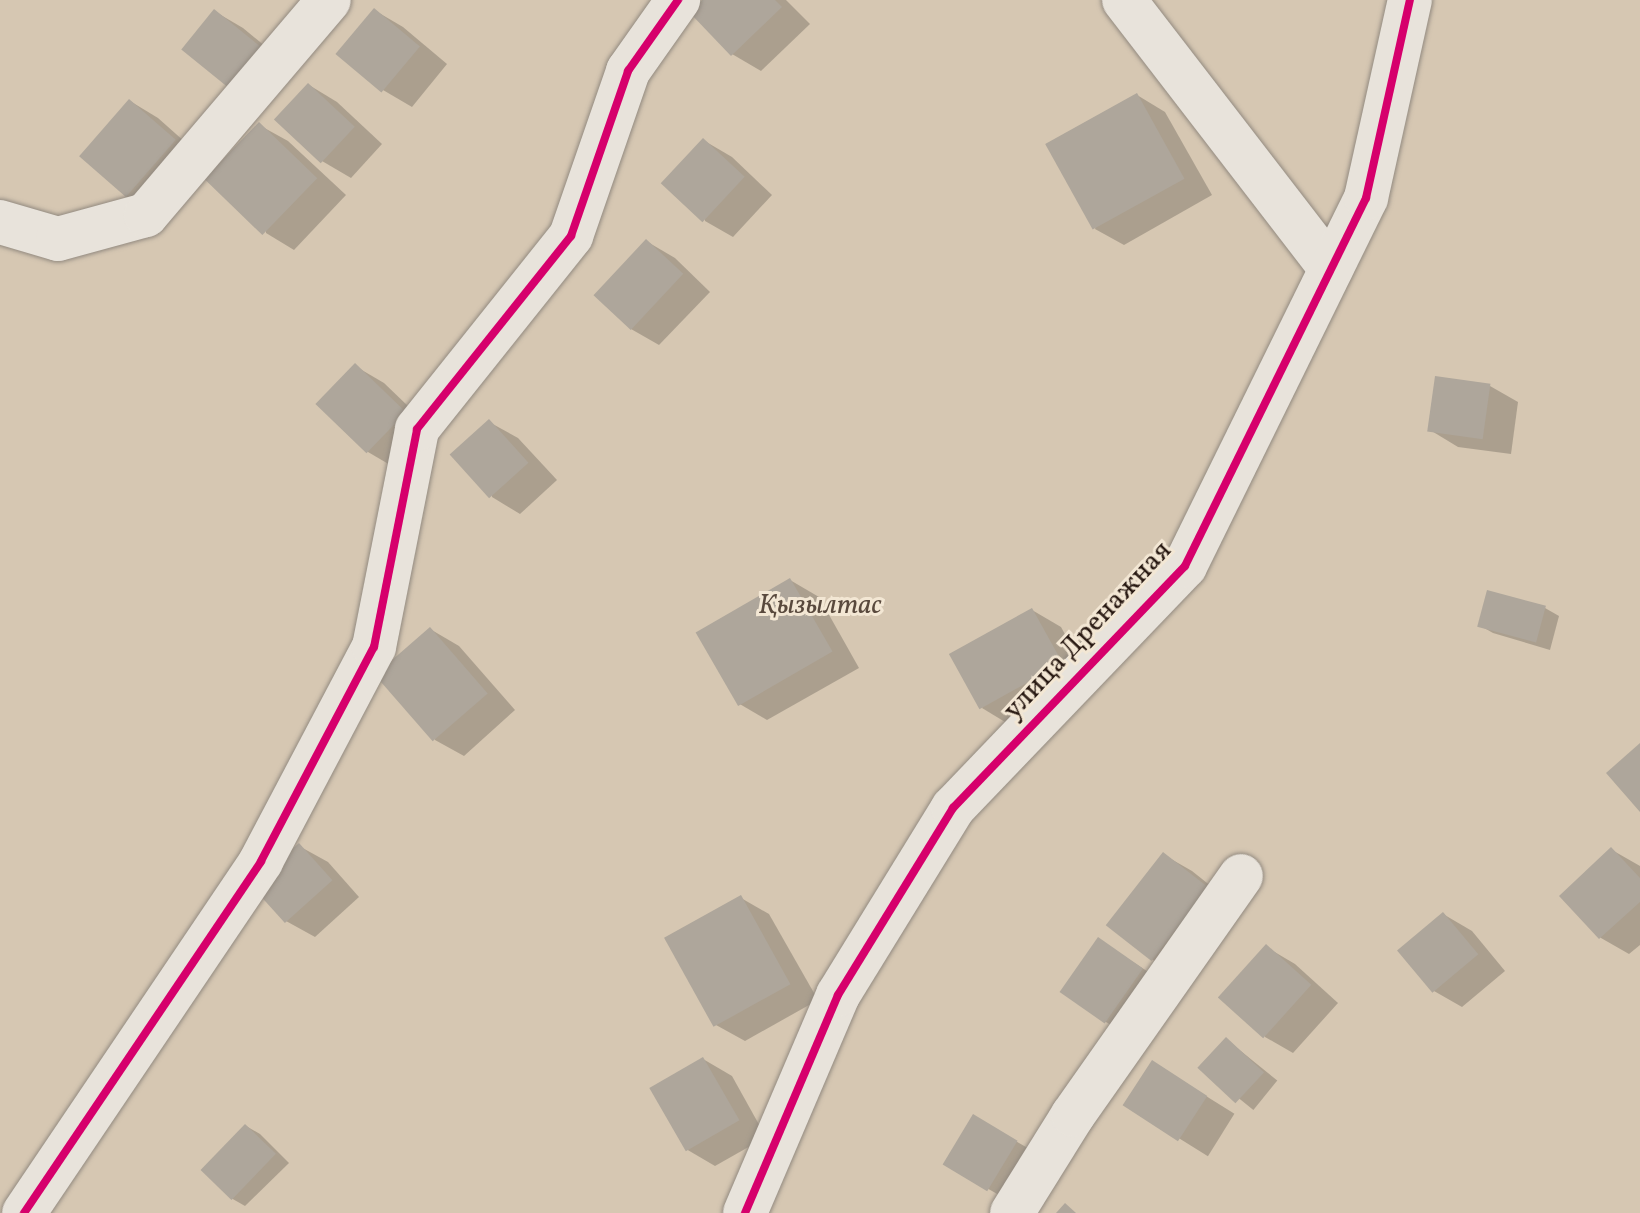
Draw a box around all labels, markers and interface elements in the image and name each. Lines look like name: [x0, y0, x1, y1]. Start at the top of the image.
street label: улица Дренажная: [997, 535, 1179, 727]
park label: Қызылтас: [758, 589, 882, 623]

